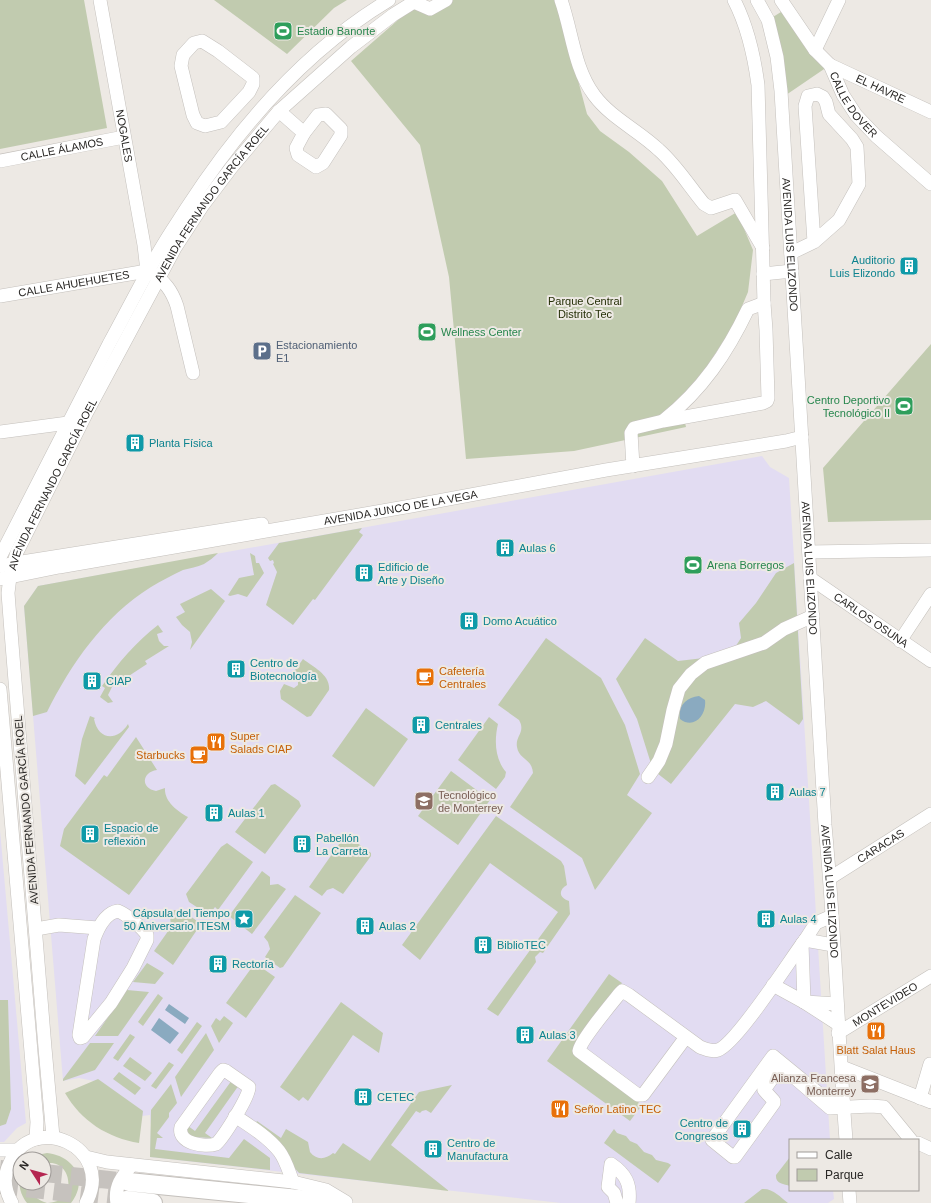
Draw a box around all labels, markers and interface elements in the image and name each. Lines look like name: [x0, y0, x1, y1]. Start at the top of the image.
sports icon: Estadio Banorte: [272, 20, 294, 42]
place label: Estadio Banorte: [297, 25, 375, 37]
street label: CALLE DOVER: [828, 70, 880, 140]
street label: EL HAVRE: [854, 72, 907, 105]
street label: NOGALES: [114, 109, 135, 163]
street label: AVENIDA FERNANDO GARCÍA ROEL: [152, 122, 271, 284]
street label: CALLE ÁLAMOS: [20, 135, 104, 163]
street label: AVENIDA LUIS ELIZONDO: [780, 177, 800, 312]
place label: Auditorio Luis Elizondo: [830, 254, 895, 279]
building icon: Auditorio Luis Elizondo: [898, 255, 920, 277]
street label: CALLE AHUEHUETES: [17, 268, 130, 299]
park label: Parque Central Distrito Tec: [548, 295, 622, 320]
sports icon: Wellness Center: [416, 321, 438, 343]
place label: Wellness Center: [441, 326, 522, 338]
place label: Estacionamiento E1: [276, 339, 357, 364]
parking icon: Estacionamiento E1: [251, 340, 273, 362]
place label: Centro Deportivo Tecnológico II: [807, 394, 890, 419]
sports icon: Centro Deportivo Tecnológico II: [893, 395, 915, 417]
street label: AVENIDA FERNANDO GARCÍA ROEL: [6, 397, 99, 572]
building icon: Planta Física: [124, 432, 146, 454]
place label: Planta Física: [149, 437, 213, 449]
street label: AVENIDA JUNCO DE LA VEGA: [323, 488, 479, 527]
street label: AVENIDA LUIS ELIZONDO: [800, 501, 820, 636]
building icon: Aulas 6: [494, 537, 516, 559]
place label: Aulas 6: [519, 542, 556, 554]
sports icon: Arena Borregos: [682, 554, 704, 576]
place label: Arena Borregos: [707, 559, 785, 571]
place label: Edificio de Arte y Diseño: [378, 561, 444, 586]
building icon: Edificio de Arte y Diseño: [353, 562, 375, 584]
street label: CARLOS OSUNA: [832, 590, 911, 650]
building icon: Domo Acuático: [458, 610, 480, 632]
place label: Domo Acuático: [483, 615, 557, 627]
place label: Centro de Biotecnología: [250, 657, 318, 682]
building icon: Centro de Biotecnología: [225, 658, 247, 680]
place label: Cafetería Centrales: [439, 665, 487, 690]
cafe icon: Cafetería Centrales: [414, 666, 436, 688]
building icon: CIAP: [81, 670, 103, 692]
place label: CIAP: [106, 675, 132, 687]
building icon: Centrales: [410, 714, 432, 736]
street label: AVENIDA FERNANDO GARCÍA ROEL: [12, 715, 40, 905]
place label: Centrales: [435, 719, 483, 731]
place label: Super Salads CIAP: [230, 730, 292, 755]
restaurant icon: Super Salads CIAP: [205, 731, 227, 753]
cafe icon: Starbucks: [188, 744, 210, 766]
place label: Starbucks: [136, 749, 185, 761]
building icon: Aulas 7: [764, 781, 786, 803]
place label: Aulas 7: [789, 786, 826, 798]
place label: Tecnológico de Monterrey: [438, 789, 503, 814]
school or university icon: Tecnológico de Monterrey: [413, 790, 435, 812]
building icon: Aulas 1: [203, 802, 225, 824]
place label: Aulas 1: [228, 807, 265, 819]
place label: Espacio de reflexión: [104, 822, 158, 847]
building icon: Espacio de reflexión: [79, 823, 101, 845]
street label: AVENIDA LUIS ELIZONDO: [819, 824, 841, 959]
street label: CARACAS: [855, 827, 906, 865]
place label: Pabellón La Carreta: [316, 832, 369, 857]
building icon: Pabellón La Carreta: [291, 833, 313, 855]
place label: Cápsula del Tiempo 50 Aniversario ITESM: [124, 907, 230, 932]
place icon: Cápsula del Tiempo 50 Aniversario ITESM: [233, 908, 255, 930]
building icon: Aulas 4: [755, 908, 777, 930]
place label: Aulas 4: [780, 913, 817, 925]
building icon: Aulas 2: [354, 915, 376, 937]
place label: Aulas 2: [379, 920, 416, 932]
building icon: BiblioTEC: [472, 934, 494, 956]
place label: BiblioTEC: [497, 939, 546, 951]
building icon: Rectoría: [207, 953, 229, 975]
place label: Rectoría: [232, 958, 274, 970]
street label: MONTEVIDEO: [850, 980, 920, 1029]
restaurant icon: Blatt Salat Haus: [865, 1020, 887, 1042]
building icon: Aulas 3: [514, 1024, 536, 1046]
place label: Aulas 3: [539, 1029, 576, 1041]
place label: Blatt Salat Haus: [837, 1044, 916, 1056]
place label: Alianza Francesa Monterrey: [771, 1072, 857, 1097]
school or university icon: Alianza Francesa Monterrey: [859, 1073, 881, 1095]
building icon: CETEC: [352, 1086, 374, 1108]
place label: CETEC: [377, 1091, 414, 1103]
restaurant icon: Señor Latino TEC: [549, 1098, 571, 1120]
place label: Señor Latino TEC: [574, 1103, 661, 1115]
place label: Centro de Congresos: [675, 1117, 728, 1142]
building icon: Centro de Congresos: [731, 1118, 753, 1140]
place label: Centro de Manufactura: [447, 1137, 509, 1162]
building icon: Centro de Manufactura: [422, 1138, 444, 1160]
legend: [789, 1139, 919, 1191]
text: Calle: [825, 1148, 853, 1162]
north arrow: [12, 1151, 52, 1191]
text: N: [17, 1158, 31, 1172]
text: Parque: [825, 1168, 864, 1182]

